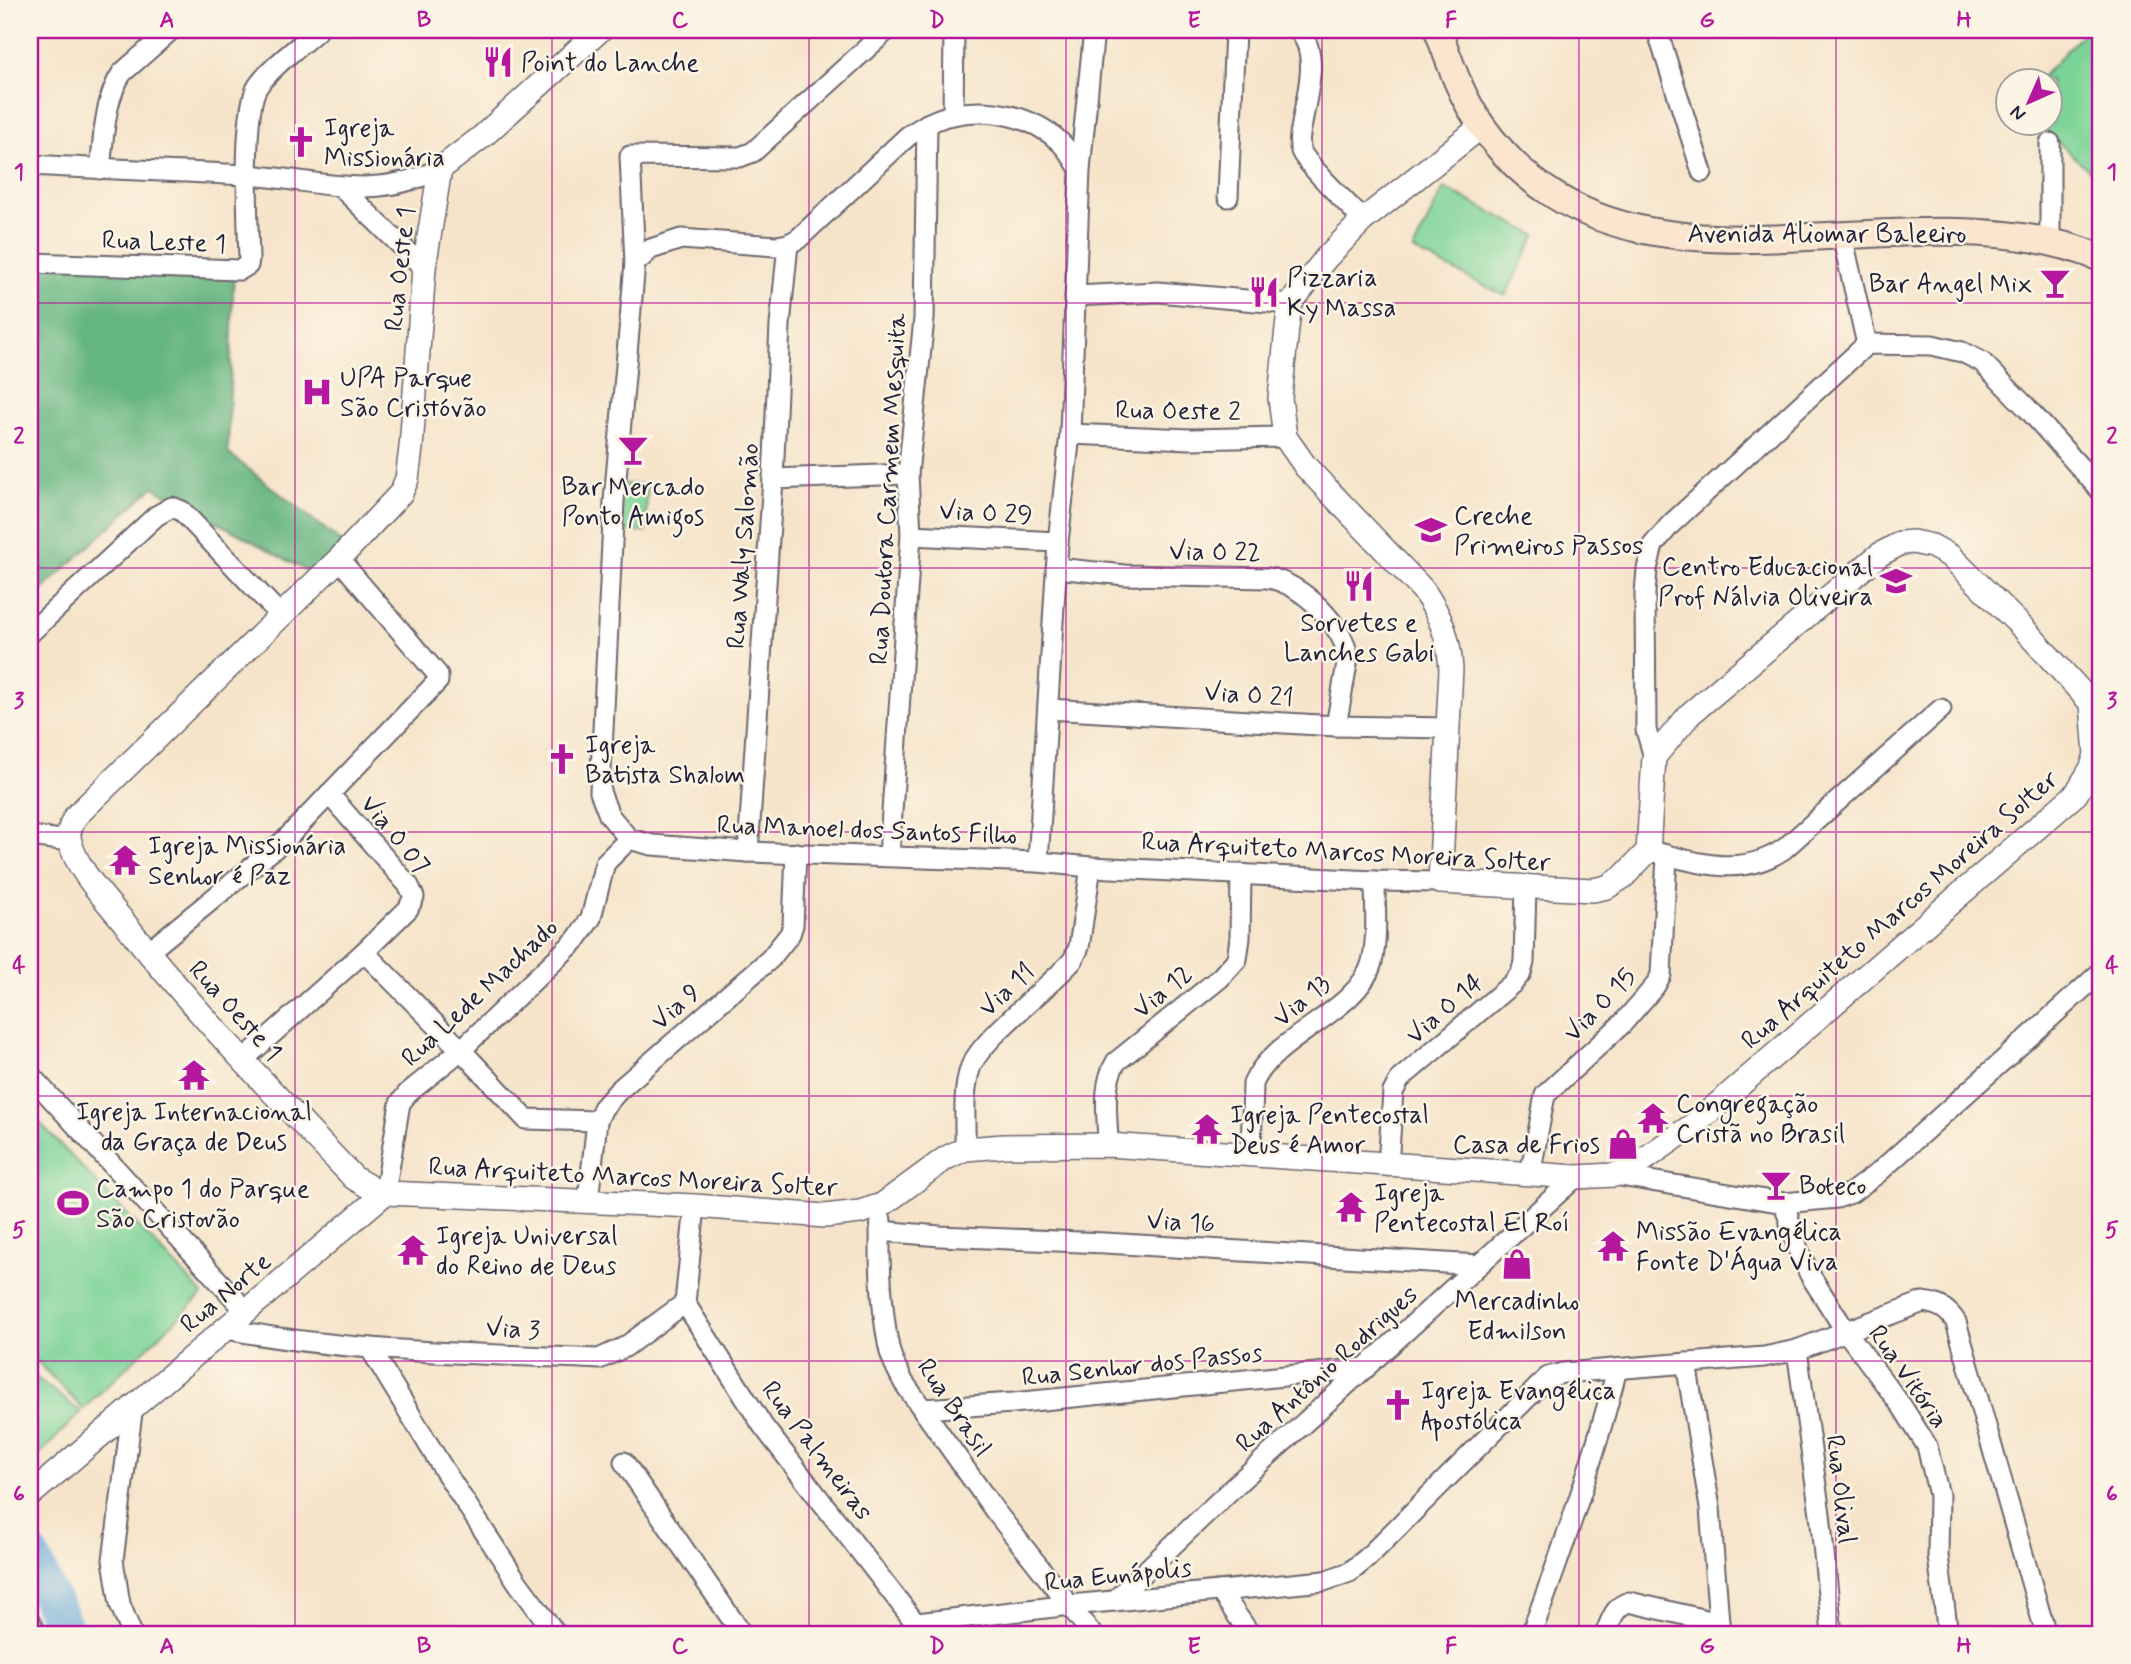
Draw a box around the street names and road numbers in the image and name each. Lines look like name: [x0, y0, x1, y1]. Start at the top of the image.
street label: Rua Oeste 1: [378, 205, 424, 333]
street label: Avenida Aliomar Baleeiro: [1688, 218, 1966, 252]
street label: Rua Leste 1: [101, 224, 227, 262]
street label: Rua Doutora Carmem Mesquita: [863, 312, 915, 666]
street label: Rua Oeste 2: [1115, 394, 1241, 430]
street label: Rua Waly Salomão: [720, 442, 768, 650]
street label: Via O 29: [938, 495, 1034, 533]
street label: Via O 22: [1169, 535, 1261, 571]
street label: Via O 21: [1203, 676, 1295, 716]
street label: Rua Arquiteto Marcos Moreira Solter: [1735, 763, 2066, 1058]
street label: Via O 07: [352, 788, 437, 882]
street label: Rua Manoel dos Santos Filho: [716, 809, 1018, 853]
street label: Rua Arquiteto Marcos Moreira Solter: [1140, 825, 1552, 881]
street label: Rua Lede Machado: [395, 912, 566, 1075]
street label: Rua Oeste 1: [180, 954, 289, 1069]
street label: Via 11: [972, 956, 1043, 1025]
street label: Via 12: [1126, 958, 1200, 1027]
street label: Via O 15: [1557, 961, 1644, 1050]
street label: Via O 14: [1399, 966, 1491, 1053]
street label: Via 13: [1266, 968, 1338, 1035]
street label: Via 9: [644, 977, 708, 1038]
street label: Rua Arquiteto Marcos Moreira Solter: [427, 1150, 839, 1206]
street label: Via 16: [1146, 1204, 1216, 1242]
street label: Rua Norte: [174, 1245, 279, 1342]
street label: Rua Antônio Rodrigues: [1229, 1278, 1426, 1461]
street label: Via 3: [485, 1312, 541, 1348]
street label: Rua Vitória: [1859, 1319, 1955, 1436]
street label: Rua Senhor dos Passos: [1020, 1336, 1264, 1396]
street label: Rua Brasil: [908, 1352, 999, 1464]
street label: Rua Palmeiras: [753, 1375, 880, 1528]
street label: Rua Olival: [1816, 1433, 1864, 1546]
street label: Rua Eunápolis: [1043, 1551, 1193, 1601]

